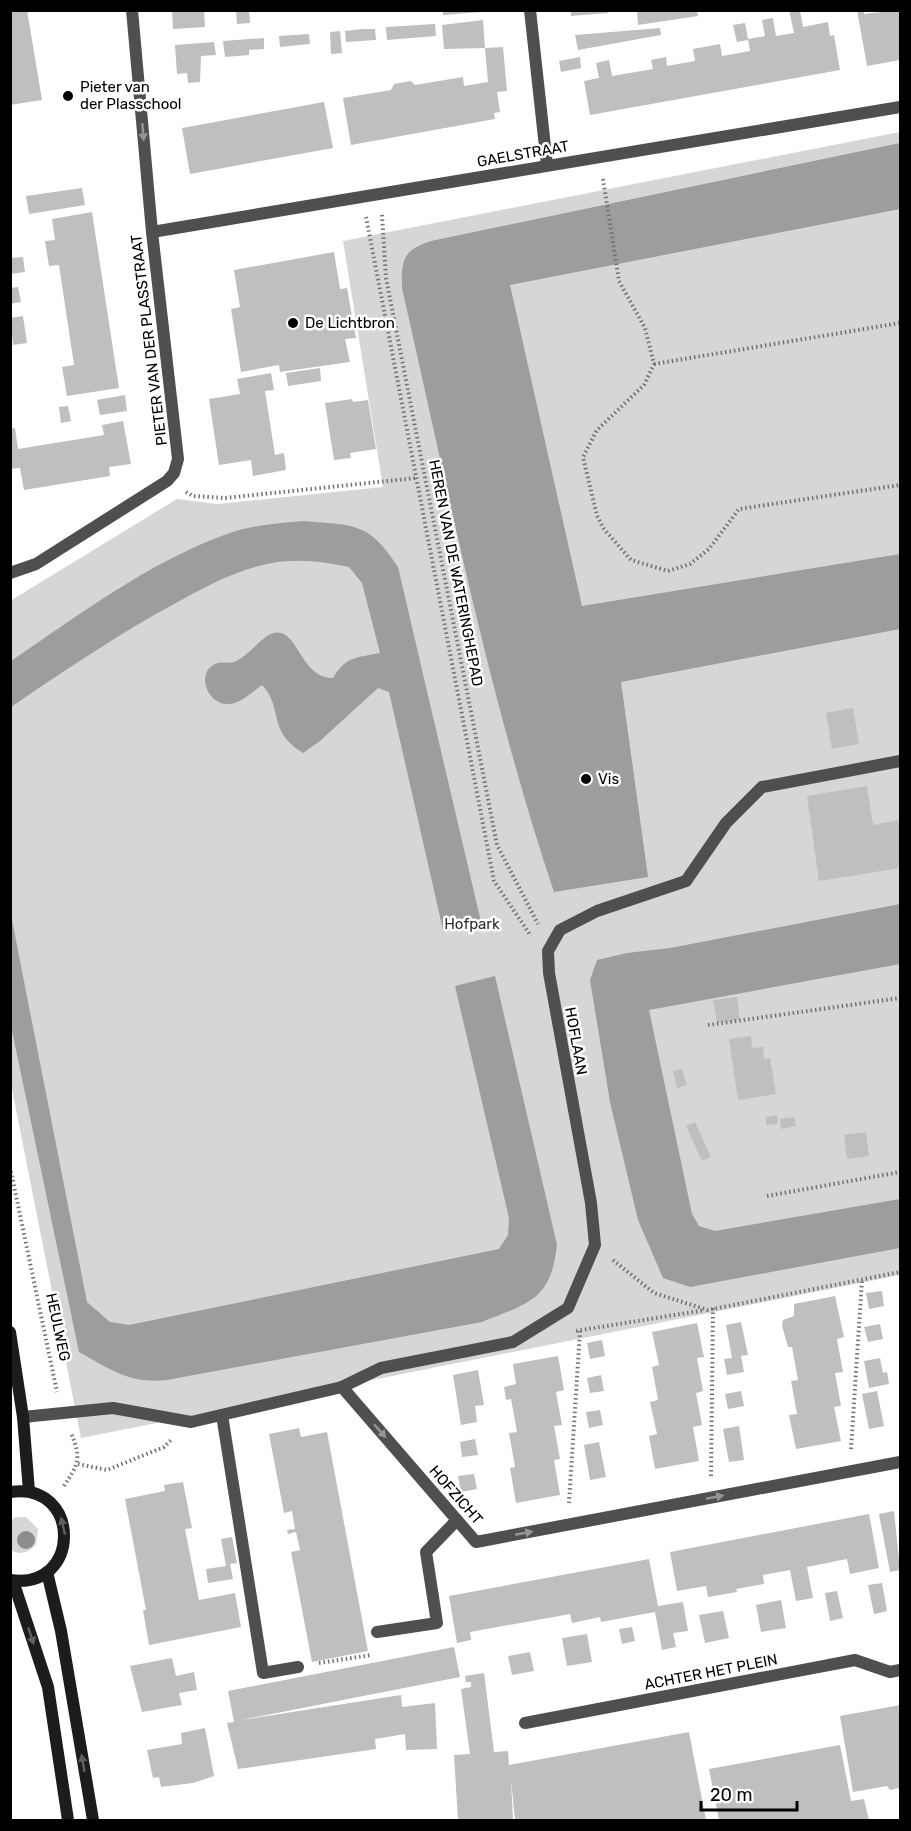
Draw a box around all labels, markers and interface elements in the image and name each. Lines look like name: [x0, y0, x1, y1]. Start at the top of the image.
place label: Pieter van der Plasschool: [80, 78, 182, 113]
marker: Pieter van der Plasschool: [61, 89, 75, 103]
one-way arrow: [138, 122, 148, 141]
street label: GAELSTRAAT: [476, 137, 571, 171]
street label: PIETER VAN DER PLASSTRAAT: [127, 233, 171, 447]
place label: De Lichtbron: [305, 314, 395, 332]
marker: De Lichtbron: [286, 316, 300, 330]
street label: HEREN VAN DE WATERINGHEPAD: [425, 458, 487, 688]
place label: Vis: [598, 770, 619, 788]
marker: Vis: [579, 772, 593, 786]
park label: Hofpark: [444, 915, 500, 933]
street label: HOFLAAN: [561, 1006, 591, 1076]
street label: HEULWEG: [42, 1291, 74, 1363]
one-way arrow: [373, 1423, 386, 1438]
street label: HOFZICHT: [426, 1462, 487, 1528]
one-way arrow: [706, 1492, 725, 1501]
one-way arrow: [58, 1516, 67, 1535]
one-way arrow: [514, 1529, 533, 1538]
one-way arrow: [26, 1627, 36, 1645]
street label: ACHTER HET PLEIN: [643, 1650, 779, 1694]
one-way arrow: [78, 1753, 87, 1772]
scale bar: [701, 1774, 797, 1812]
text: 20 m: [710, 1784, 752, 1806]

